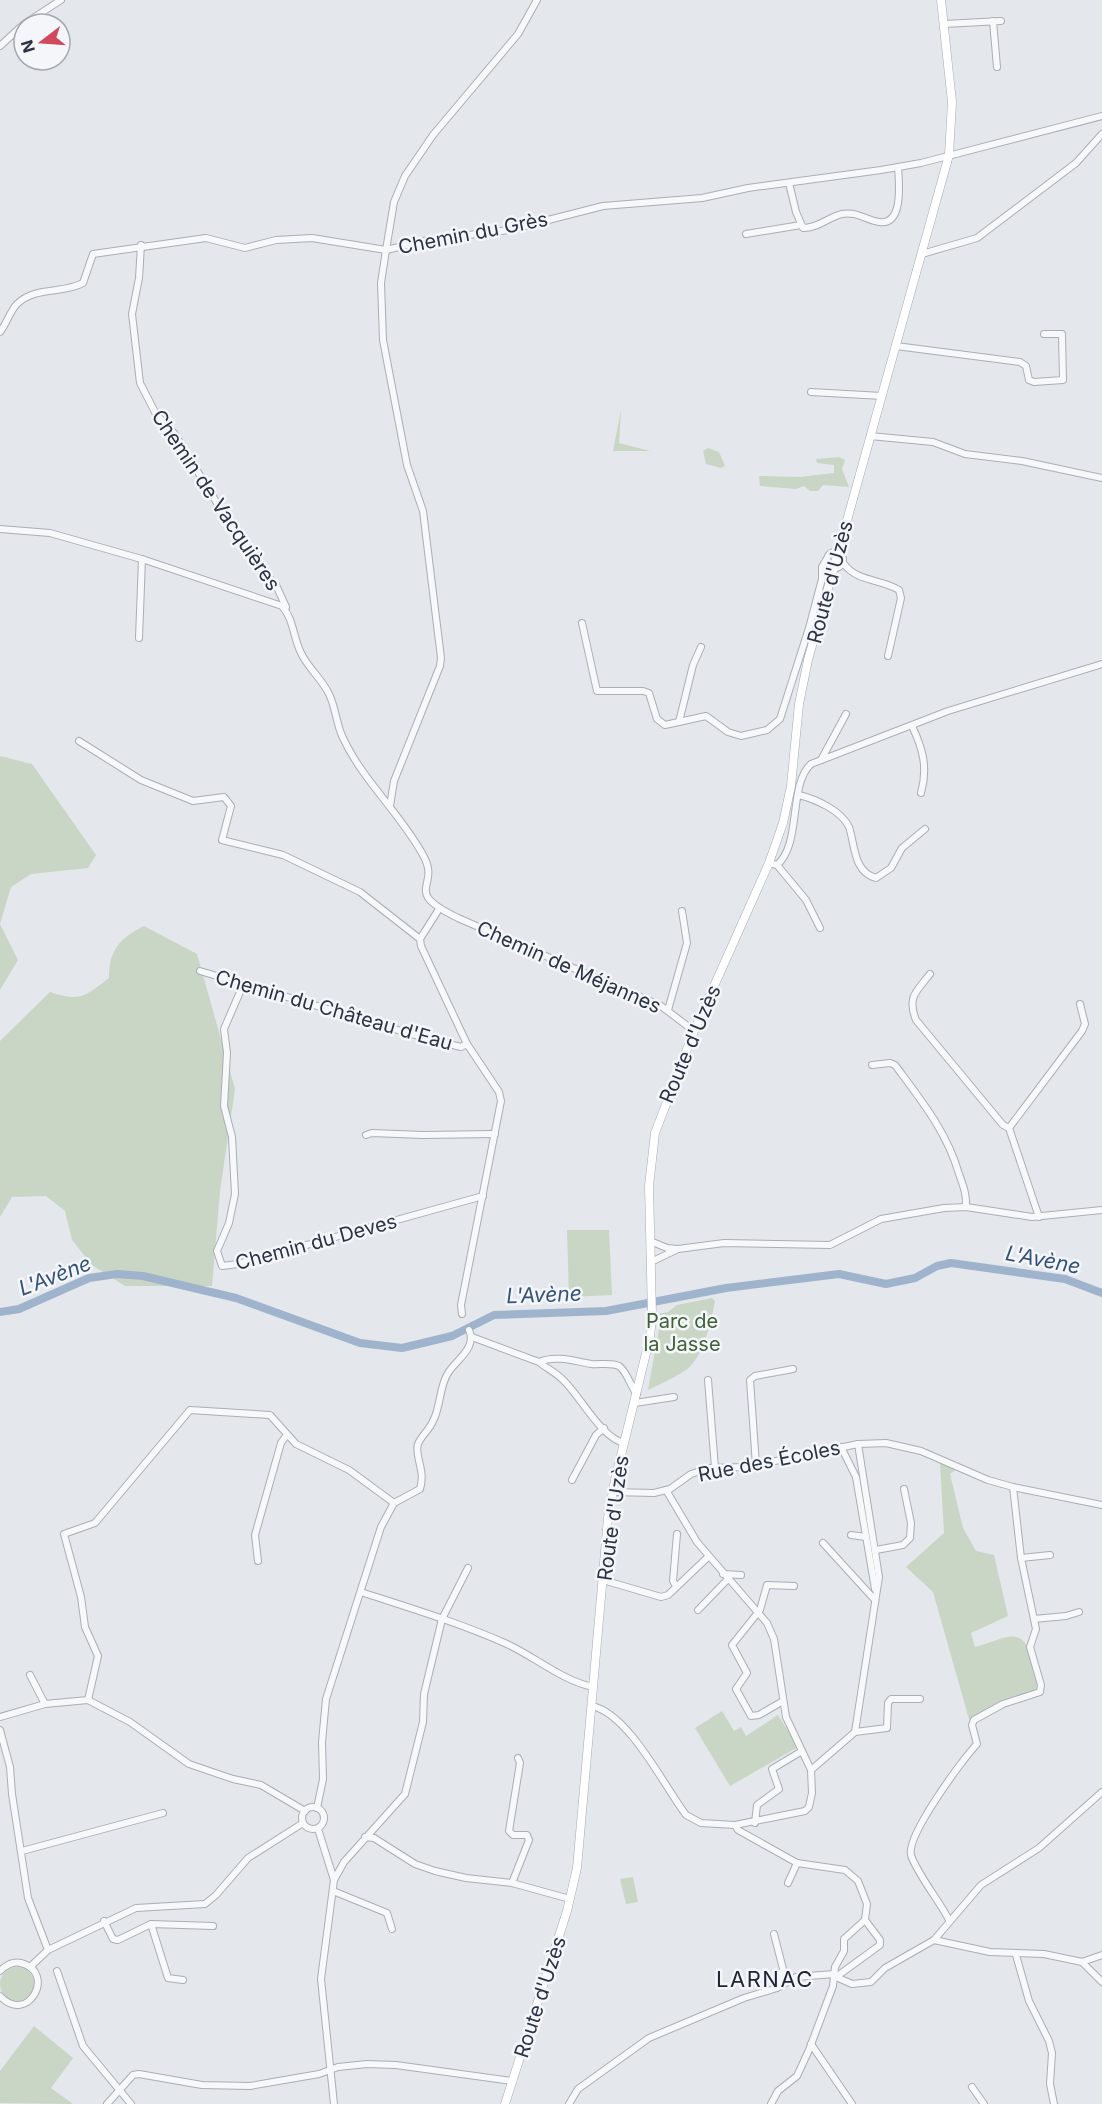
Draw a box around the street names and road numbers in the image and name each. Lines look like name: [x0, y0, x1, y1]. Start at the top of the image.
street label: Chemin du Grès: [396, 207, 550, 259]
street label: Chemin de Vacquières: [147, 405, 285, 595]
street label: Route d'Uzès: [802, 518, 858, 646]
street label: Chemin de Méjannes: [473, 916, 665, 1018]
street label: Chemin du Château d'Eau: [213, 965, 455, 1055]
street label: Route d'Uzès: [654, 981, 726, 1107]
street label: Chemin du Deves: [233, 1209, 399, 1275]
street label: Rue des Écoles: [696, 1434, 842, 1487]
street label: Route d'Uzès: [592, 1454, 634, 1582]
street label: Route d'Uzès: [509, 1933, 571, 2061]

